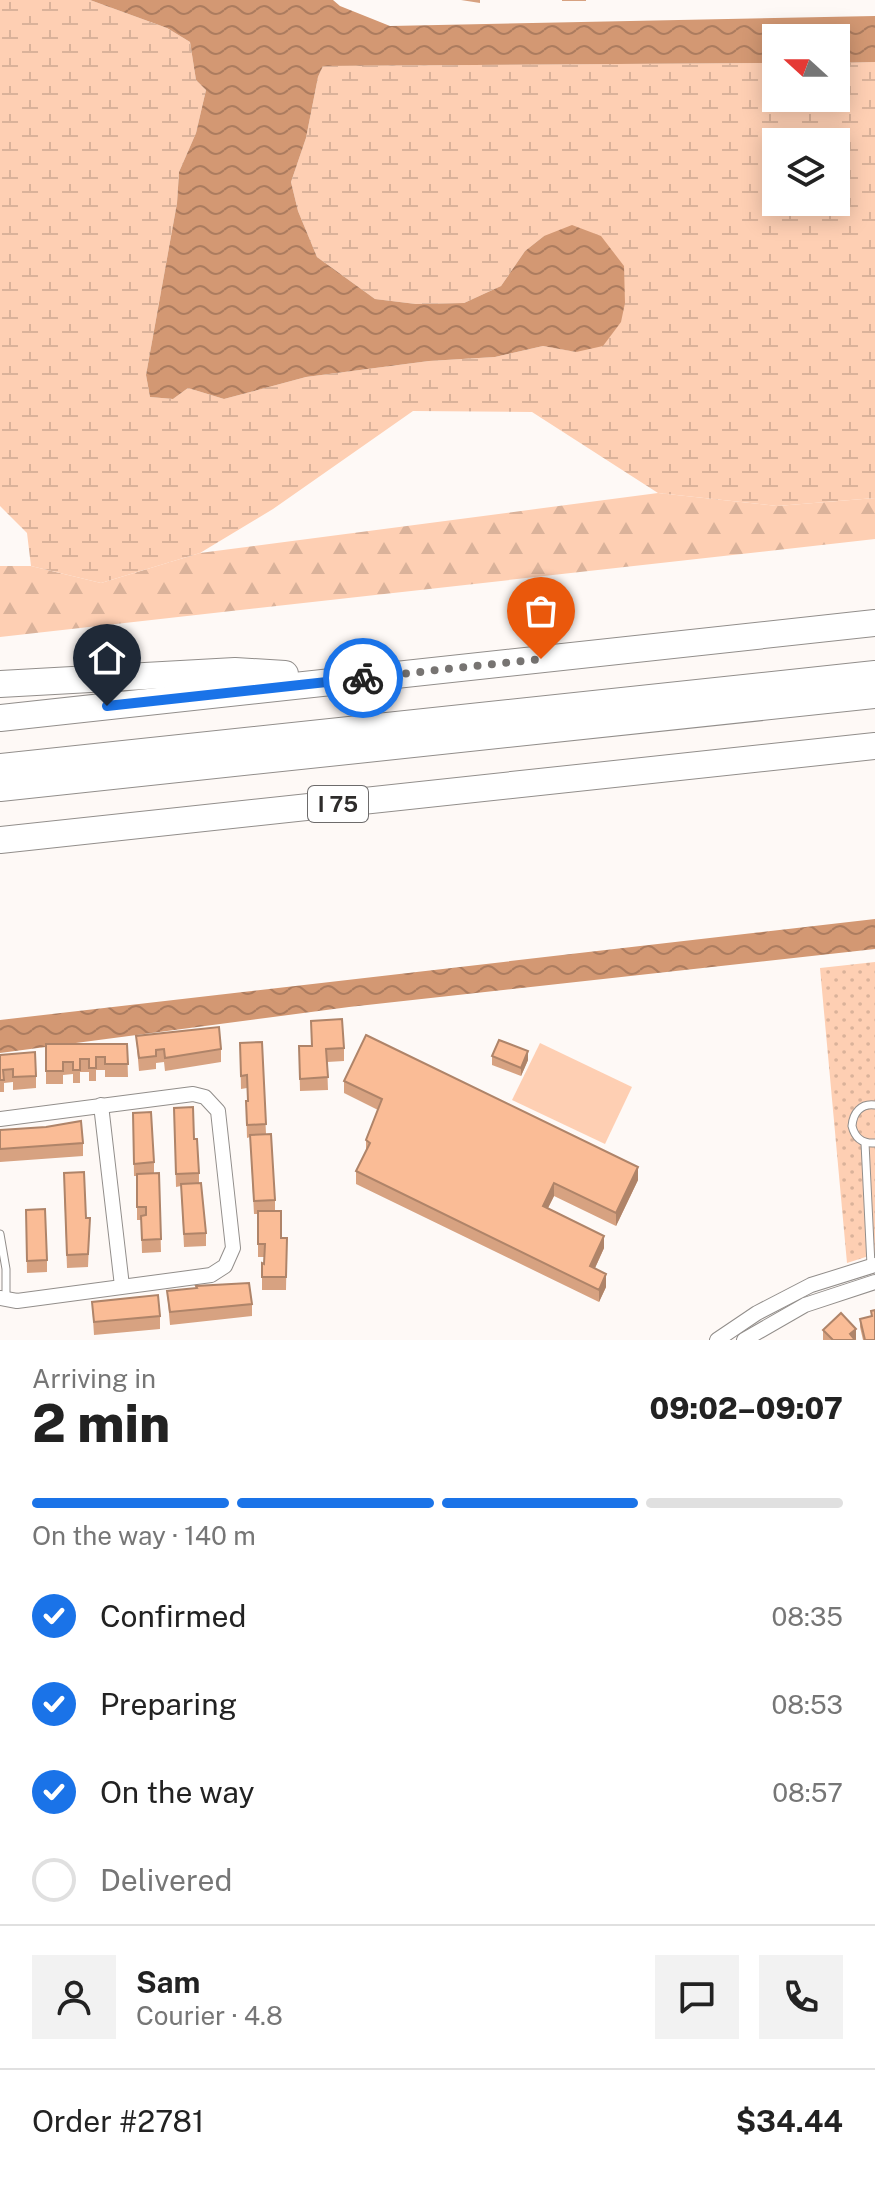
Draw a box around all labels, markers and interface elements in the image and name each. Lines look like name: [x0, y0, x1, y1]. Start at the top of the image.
north arrow: [762, 24, 850, 112]
map controls: [762, 24, 850, 216]
button: layers: [762, 128, 850, 216]
pin: [507, 577, 575, 659]
icon: bag: [519, 589, 563, 633]
pin: [73, 624, 141, 706]
icon: home: [85, 636, 129, 680]
courier: [323, 638, 403, 718]
icon: bike: [341, 656, 385, 700]
road number: I 75: [308, 786, 368, 822]
text: Arriving in: [32, 1363, 156, 1394]
text: 09:02–09:07: [650, 1390, 843, 1426]
text: 2 min: [32, 1393, 170, 1454]
text: On the way · 140 m: [32, 1520, 256, 1551]
icon: check: [32, 1594, 76, 1638]
text: Confirmed: [100, 1598, 246, 1634]
text: 08:35: [772, 1601, 843, 1632]
icon: check: [32, 1682, 76, 1726]
text: Preparing: [100, 1686, 237, 1722]
text: 08:53: [772, 1689, 843, 1720]
icon: check: [32, 1770, 76, 1814]
text: On the way: [100, 1774, 254, 1810]
text: 08:57: [772, 1777, 843, 1808]
text: Delivered: [100, 1862, 232, 1898]
button: person: [32, 1955, 116, 2039]
button: chat: [655, 1955, 739, 2039]
button: phone: [759, 1955, 843, 2039]
text: Sam: [136, 1964, 200, 2000]
text: Courier · 4.8: [136, 2000, 283, 2031]
text: Order #2781: [32, 2103, 204, 2139]
text: $34.44: [736, 2103, 843, 2139]

